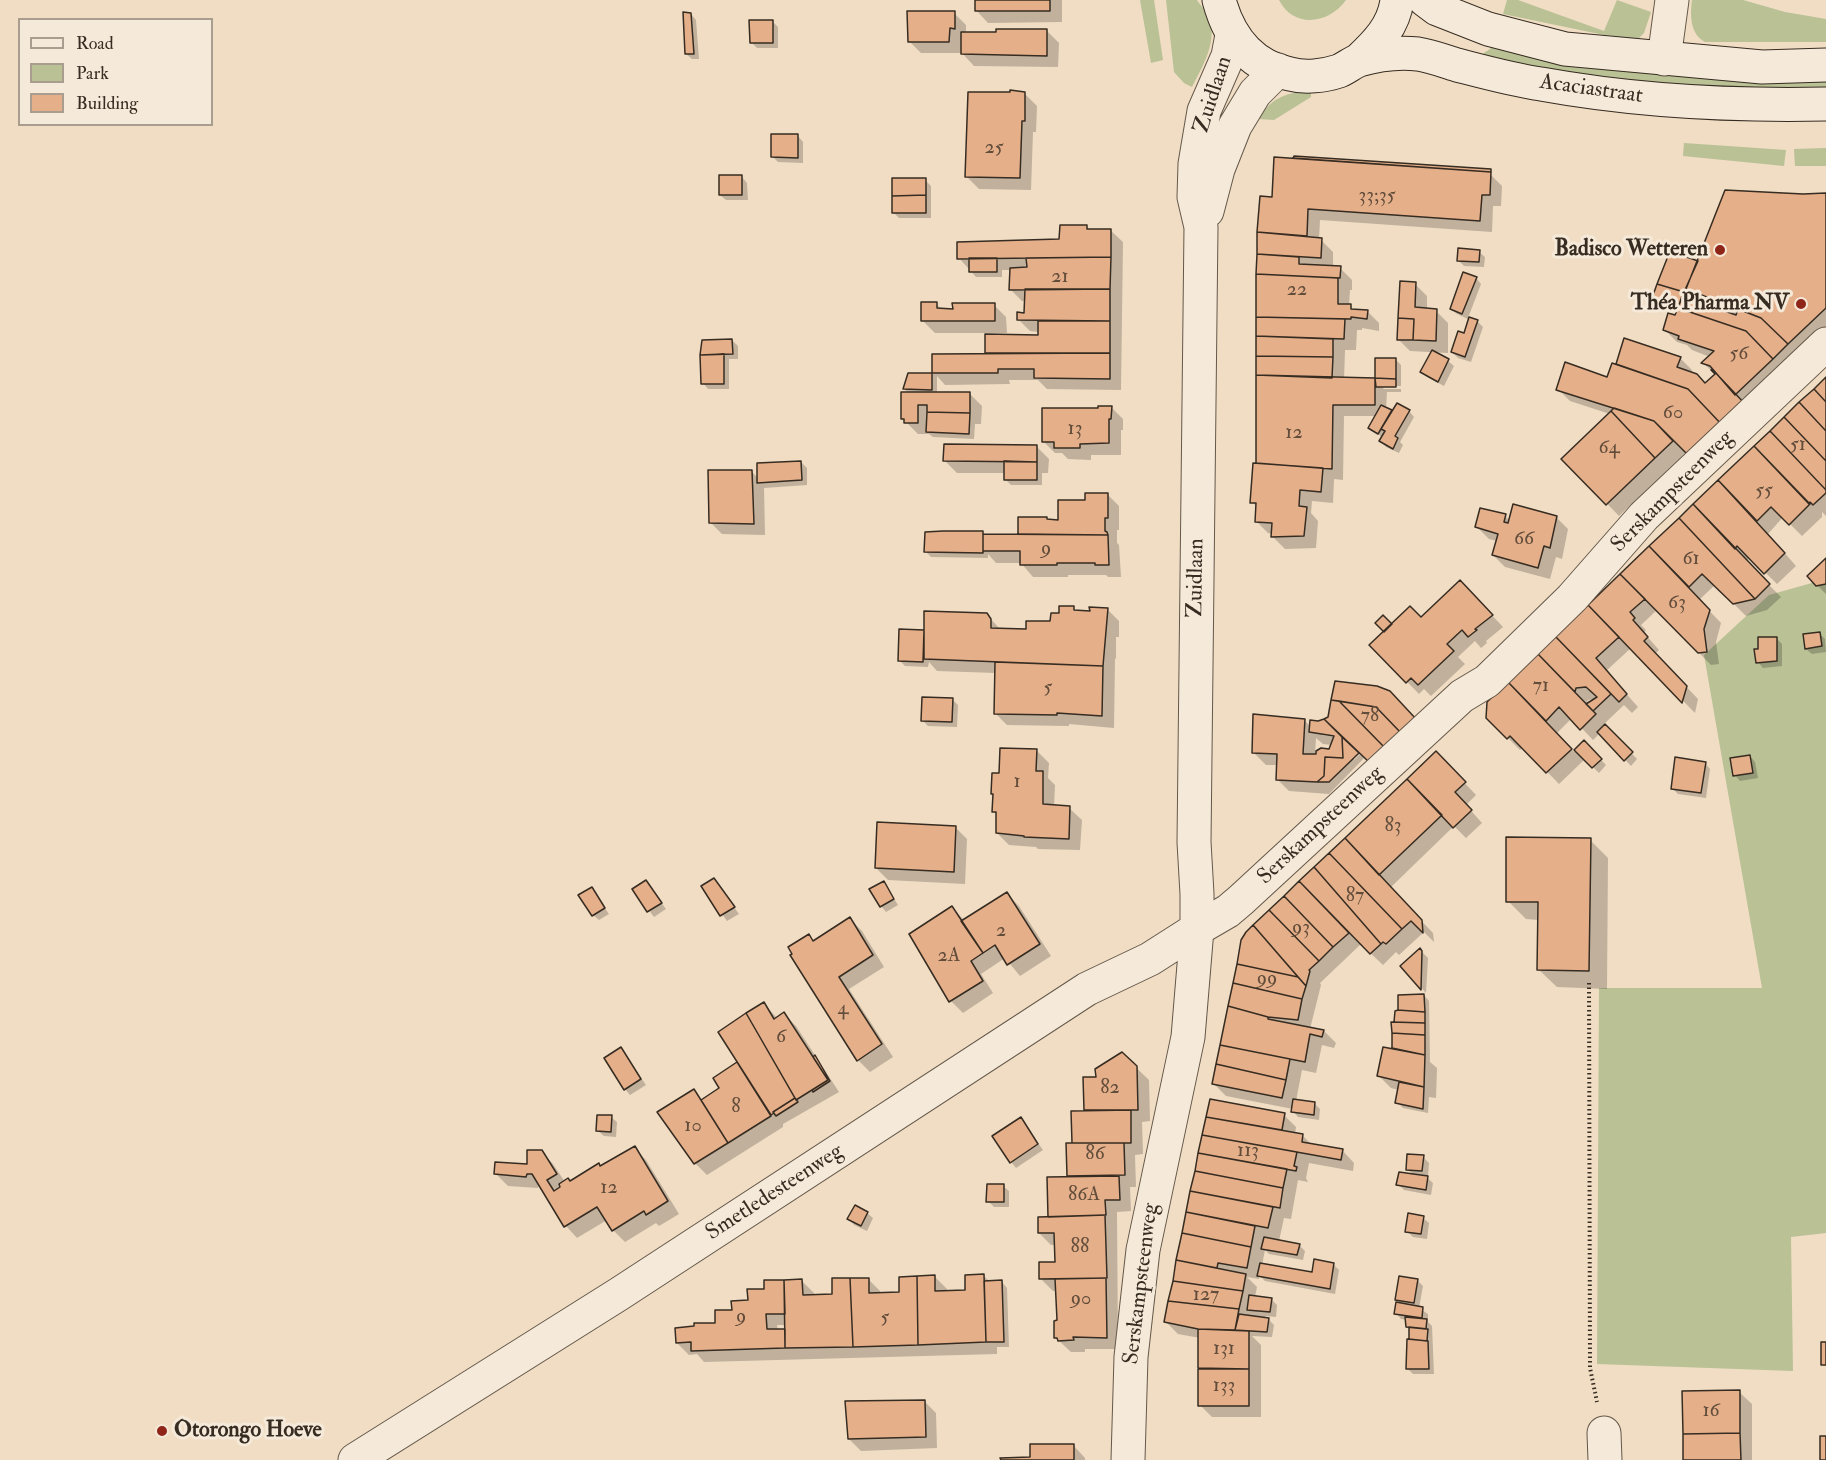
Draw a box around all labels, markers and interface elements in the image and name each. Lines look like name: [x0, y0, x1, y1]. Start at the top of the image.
legend: [18, 18, 213, 126]
text: Road: [76, 32, 114, 55]
street label: Zuidlaan: [1189, 53, 1239, 137]
text: Park: [76, 62, 109, 85]
street label: Acaciastraat: [1538, 70, 1644, 110]
text: Building: [76, 92, 138, 115]
house number: 25: [985, 137, 1003, 161]
house number: 33;35: [1359, 185, 1395, 209]
place label: Badisco Wetteren: [1555, 237, 1708, 263]
marker: Badisco Wetteren: [1713, 243, 1727, 257]
house number: 21: [1051, 266, 1069, 290]
house number: 22: [1287, 279, 1307, 303]
place label: Théa Pharma NV: [1631, 291, 1789, 317]
marker: Théa Pharma NV: [1794, 297, 1808, 311]
house number: 56: [1730, 343, 1748, 367]
house number: 60: [1663, 402, 1683, 426]
house number: 13: [1068, 418, 1082, 442]
house number: 12: [1285, 422, 1303, 446]
street label: Serskampsteenweg: [1606, 425, 1740, 559]
house number: 51: [1790, 434, 1806, 458]
house number: 64: [1599, 437, 1619, 461]
house number: 55: [1755, 480, 1773, 504]
house number: 66: [1514, 528, 1534, 552]
house number: 9: [1041, 538, 1051, 562]
street label: Zuidlaan: [1183, 538, 1211, 618]
house number: 61: [1682, 548, 1700, 572]
house number: 63: [1668, 592, 1686, 616]
house number: 71: [1533, 675, 1549, 699]
house number: 5: [1044, 677, 1052, 701]
house number: 78: [1361, 705, 1379, 729]
street label: Serskampsteenweg: [1253, 761, 1389, 891]
house number: 1: [1013, 771, 1021, 795]
house number: 83: [1384, 815, 1402, 839]
house number: 87: [1346, 885, 1364, 909]
house number: 93: [1292, 917, 1310, 941]
house number: 2: [996, 920, 1006, 944]
house number: 2A: [938, 945, 960, 969]
house number: 99: [1257, 968, 1277, 992]
house number: 4: [838, 998, 848, 1022]
house number: 6: [776, 1026, 786, 1050]
house number: 82: [1100, 1077, 1120, 1101]
house number: 8: [731, 1096, 741, 1120]
house number: 10: [684, 1115, 702, 1139]
street label: Smetledesteenweg: [702, 1139, 848, 1247]
house number: 113: [1237, 1140, 1259, 1164]
house number: 86: [1085, 1143, 1105, 1167]
house number: 12: [600, 1177, 618, 1201]
house number: 86A: [1068, 1184, 1100, 1208]
street label: Serskampsteenweg: [1119, 1202, 1165, 1366]
house number: 88: [1071, 1236, 1089, 1260]
house number: 127: [1193, 1284, 1219, 1308]
house number: 90: [1071, 1288, 1091, 1312]
house number: 9: [736, 1306, 746, 1330]
house number: 5: [881, 1307, 889, 1331]
house number: 131: [1213, 1338, 1235, 1362]
house number: 133: [1213, 1375, 1235, 1399]
house number: 16: [1702, 1400, 1720, 1424]
place label: Otorongo Hoeve: [174, 1418, 322, 1444]
marker: Otorongo Hoeve: [155, 1424, 169, 1438]

